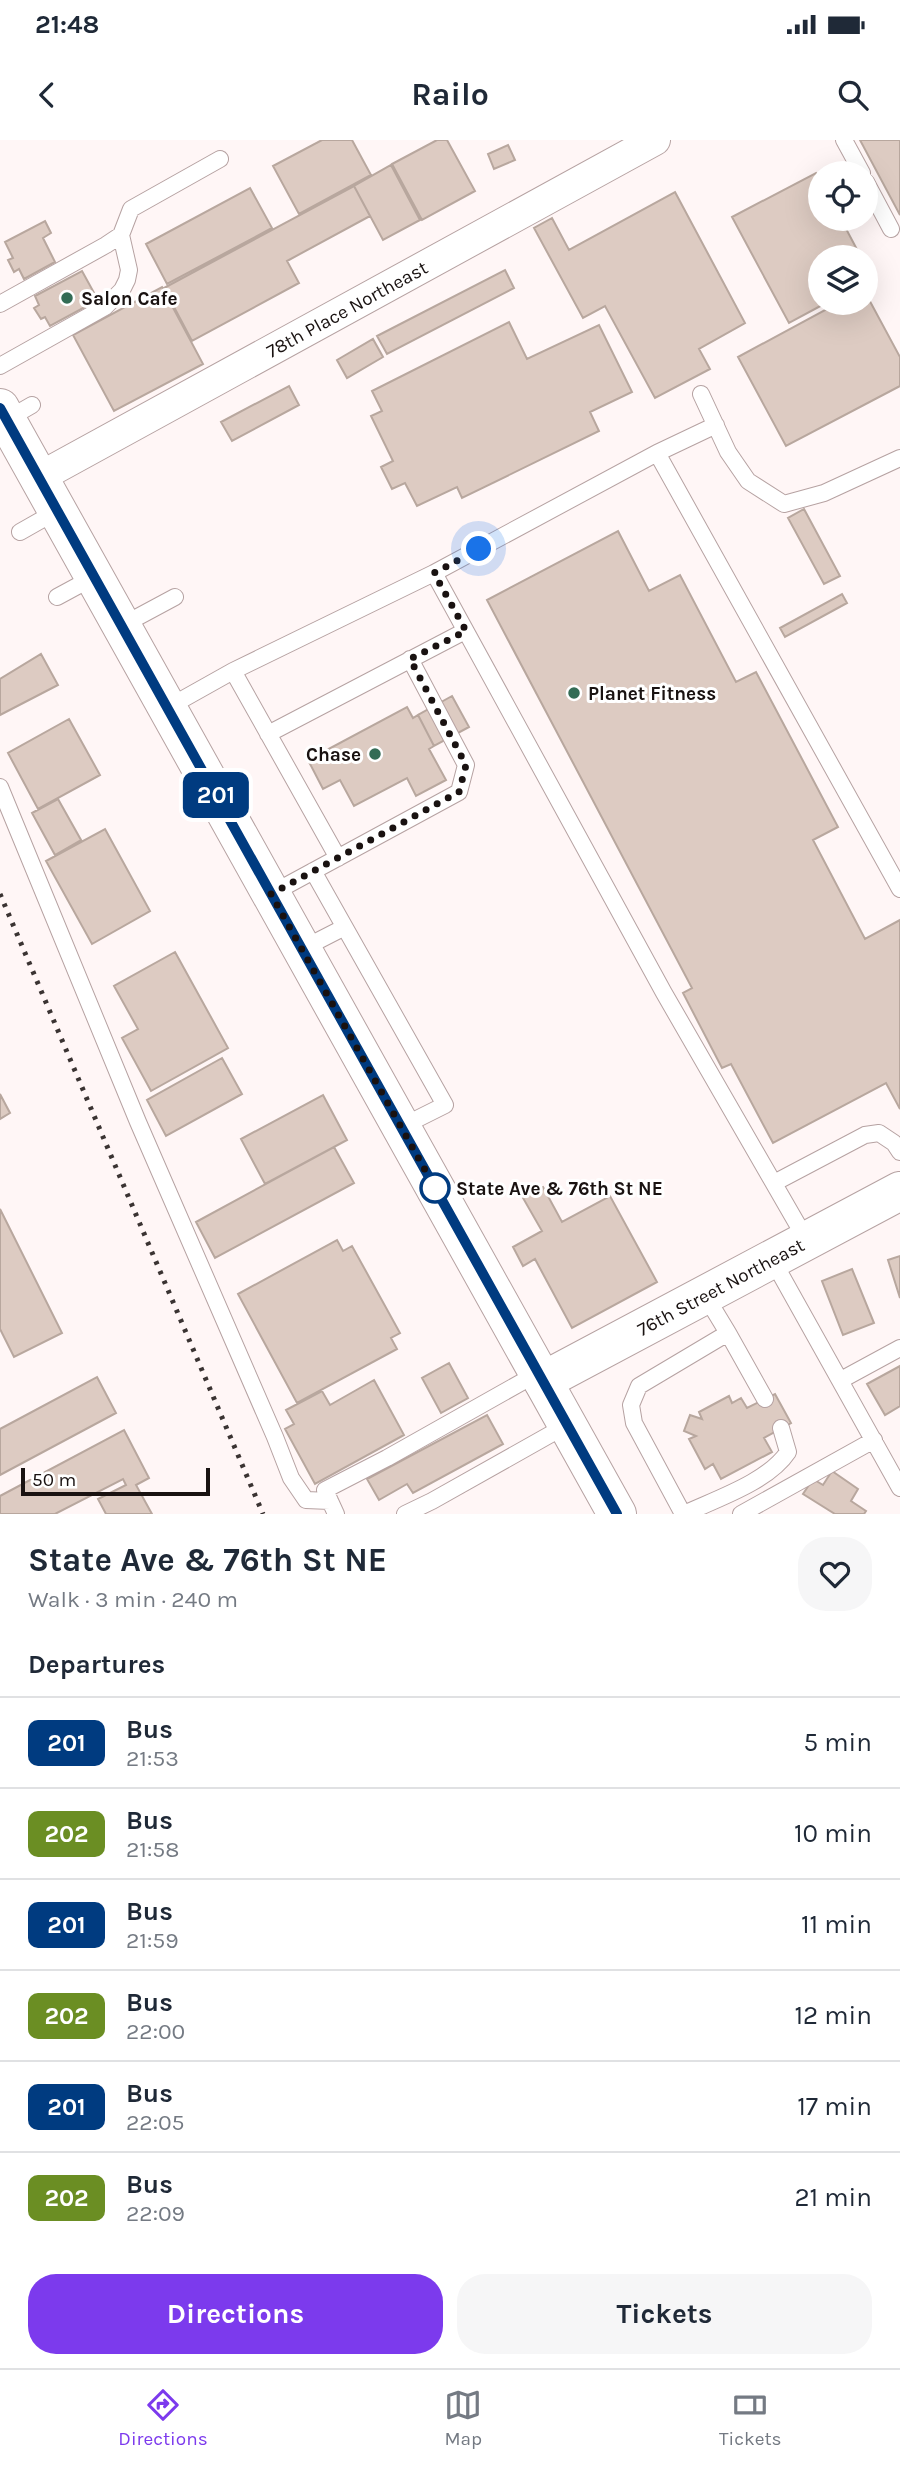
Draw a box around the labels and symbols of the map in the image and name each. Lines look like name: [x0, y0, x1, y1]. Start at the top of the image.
street label: 78th Place Northeast: [263, 257, 432, 363]
place label: Salon Cafe: [81, 288, 178, 310]
marker: Salon Cafe: [59, 290, 75, 306]
your location: [461, 531, 496, 566]
place label: Planet Fitness: [588, 683, 716, 705]
marker: Planet Fitness: [566, 685, 582, 701]
place label: Chase: [306, 744, 361, 766]
marker: Chase: [367, 746, 383, 762]
line badge: 201: [176, 772, 256, 818]
marker: State Ave & 76th St NE: [420, 1173, 450, 1203]
place label: State Ave & 76th St NE: [456, 1178, 663, 1200]
street label: 76th Street Northeast: [634, 1234, 808, 1341]
scale bar: [21, 1465, 210, 1497]

